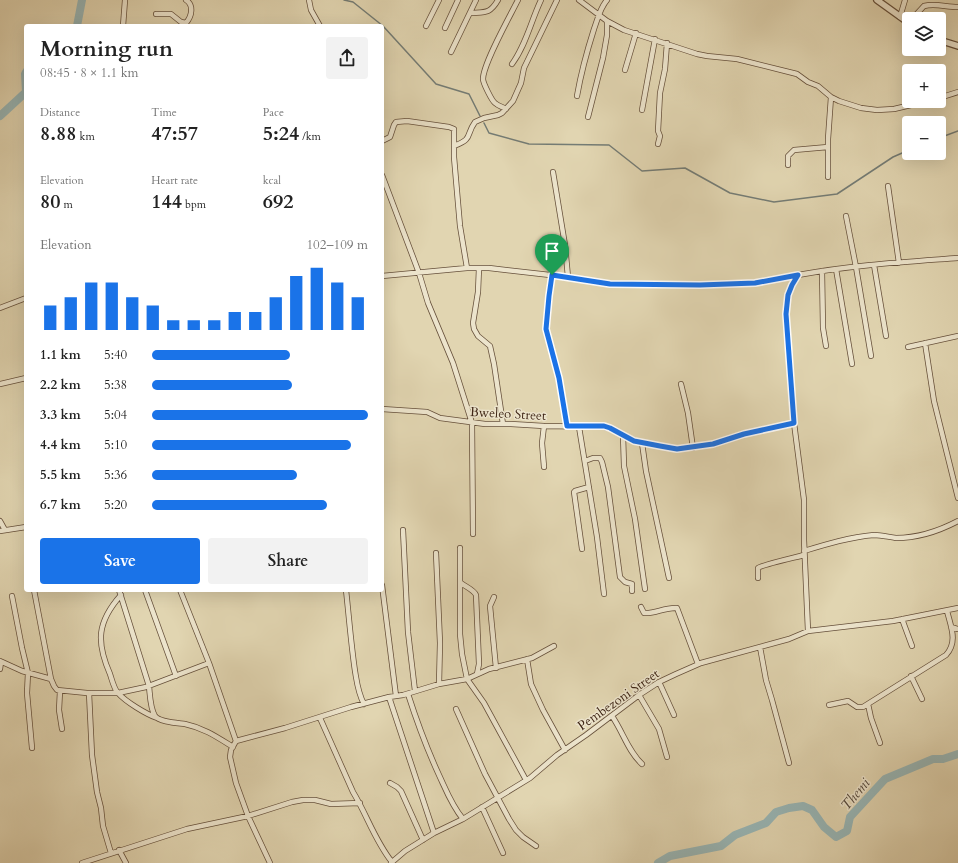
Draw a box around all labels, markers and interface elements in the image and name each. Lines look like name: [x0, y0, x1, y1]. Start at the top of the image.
map controls: [902, 12, 946, 160]
button: layers: [902, 12, 946, 56]
text: Morning run: [40, 34, 173, 64]
button: share: [326, 37, 368, 79]
text: 08:45 · 8 × 1.1 km: [40, 64, 139, 82]
button: +: [902, 64, 946, 108]
text: Distance: [40, 105, 80, 120]
text: Time: [151, 105, 177, 120]
text: Pace: [263, 105, 284, 120]
button: −: [902, 116, 946, 160]
text: 8.88: [40, 120, 77, 147]
text: 47:57: [151, 120, 198, 147]
text: 5:24: [263, 120, 299, 147]
text: km: [77, 129, 95, 144]
text: /km: [299, 129, 321, 144]
text: Elevation: [40, 173, 84, 188]
text: Heart rate: [151, 173, 198, 188]
text: kcal: [263, 173, 281, 188]
text: 80: [40, 188, 61, 215]
text: 144: [151, 188, 182, 215]
text: 692: [263, 188, 293, 215]
text: m: [61, 197, 73, 212]
text: bpm: [182, 197, 206, 212]
pin: [535, 234, 569, 275]
text: Elevation: [40, 236, 92, 254]
text: 102–109 m: [306, 236, 368, 254]
icon: arrive: [541, 240, 563, 262]
text: 1.1 km: [40, 346, 81, 364]
text: 5:40: [104, 346, 127, 364]
text: 2.2 km: [40, 376, 81, 394]
text: 5:38: [104, 376, 127, 394]
street label: Bweleo Street: [469, 403, 546, 425]
text: 3.3 km: [40, 406, 81, 424]
text: 5:04: [104, 406, 127, 424]
text: 4.4 km: [40, 436, 81, 454]
text: 5:10: [104, 436, 127, 454]
text: 5.5 km: [40, 466, 81, 484]
text: 5:36: [104, 466, 127, 484]
text: 6.7 km: [40, 496, 81, 514]
text: 5:20: [104, 496, 127, 514]
button: Save: [40, 538, 200, 584]
button: Share: [208, 538, 368, 584]
street label: Pembezoni Street: [574, 665, 663, 735]
water label: Themi: [836, 774, 874, 814]

